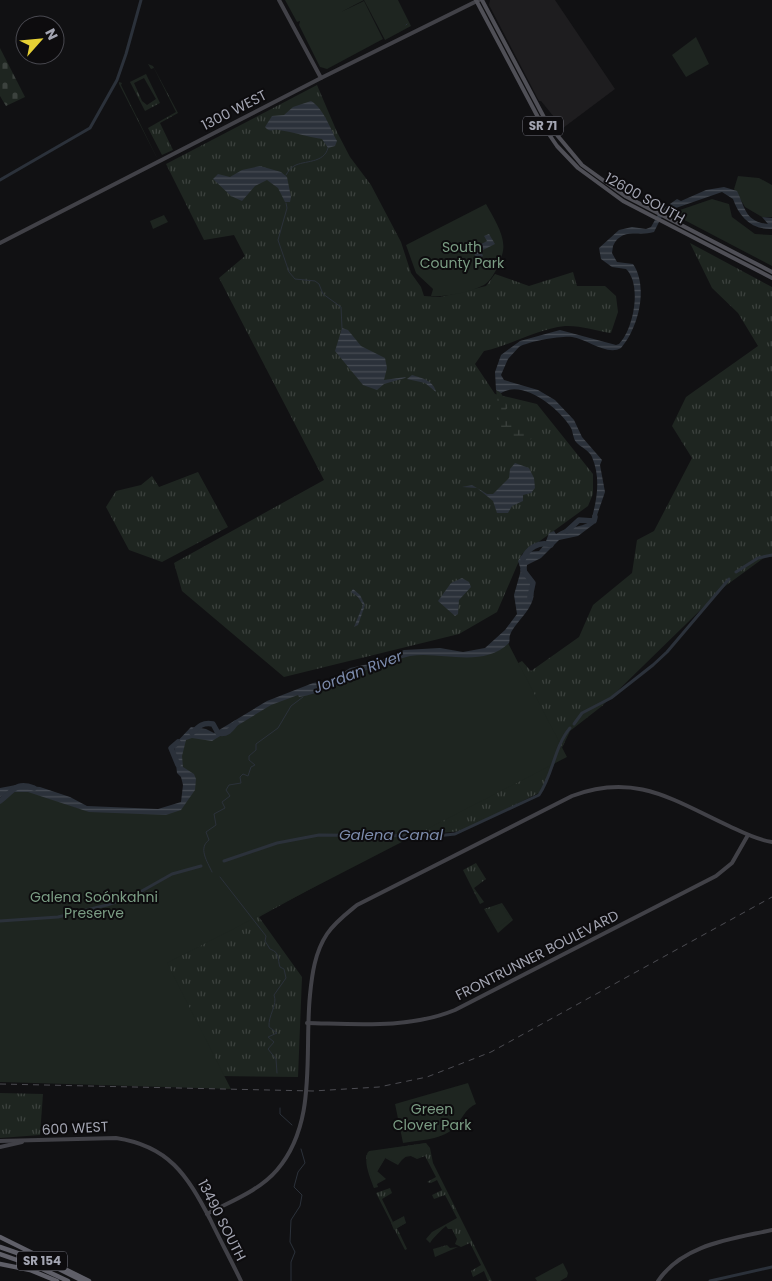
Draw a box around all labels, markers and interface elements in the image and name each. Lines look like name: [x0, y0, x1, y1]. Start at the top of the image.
north arrow: [15, 15, 65, 65]
text: N: [40, 25, 63, 43]
street label: 1300 WEST: [198, 85, 270, 135]
road number: SR 71: [523, 116, 563, 136]
street label: 12600 SOUTH: [601, 168, 689, 228]
park label: South County Park: [420, 237, 505, 273]
water label: Jordan River: [310, 645, 406, 698]
water label: Galena Canal: [339, 824, 443, 845]
park label: Galena Soónkahni Preserve: [30, 887, 158, 923]
street label: FRONTRUNNER BOULEVARD: [452, 905, 622, 1005]
park label: Green Clover Park: [393, 1099, 472, 1135]
street label: 600 WEST: [41, 1116, 109, 1140]
street label: 13490 SOUTH: [193, 1176, 251, 1264]
road number: SR 154: [17, 1252, 67, 1270]

